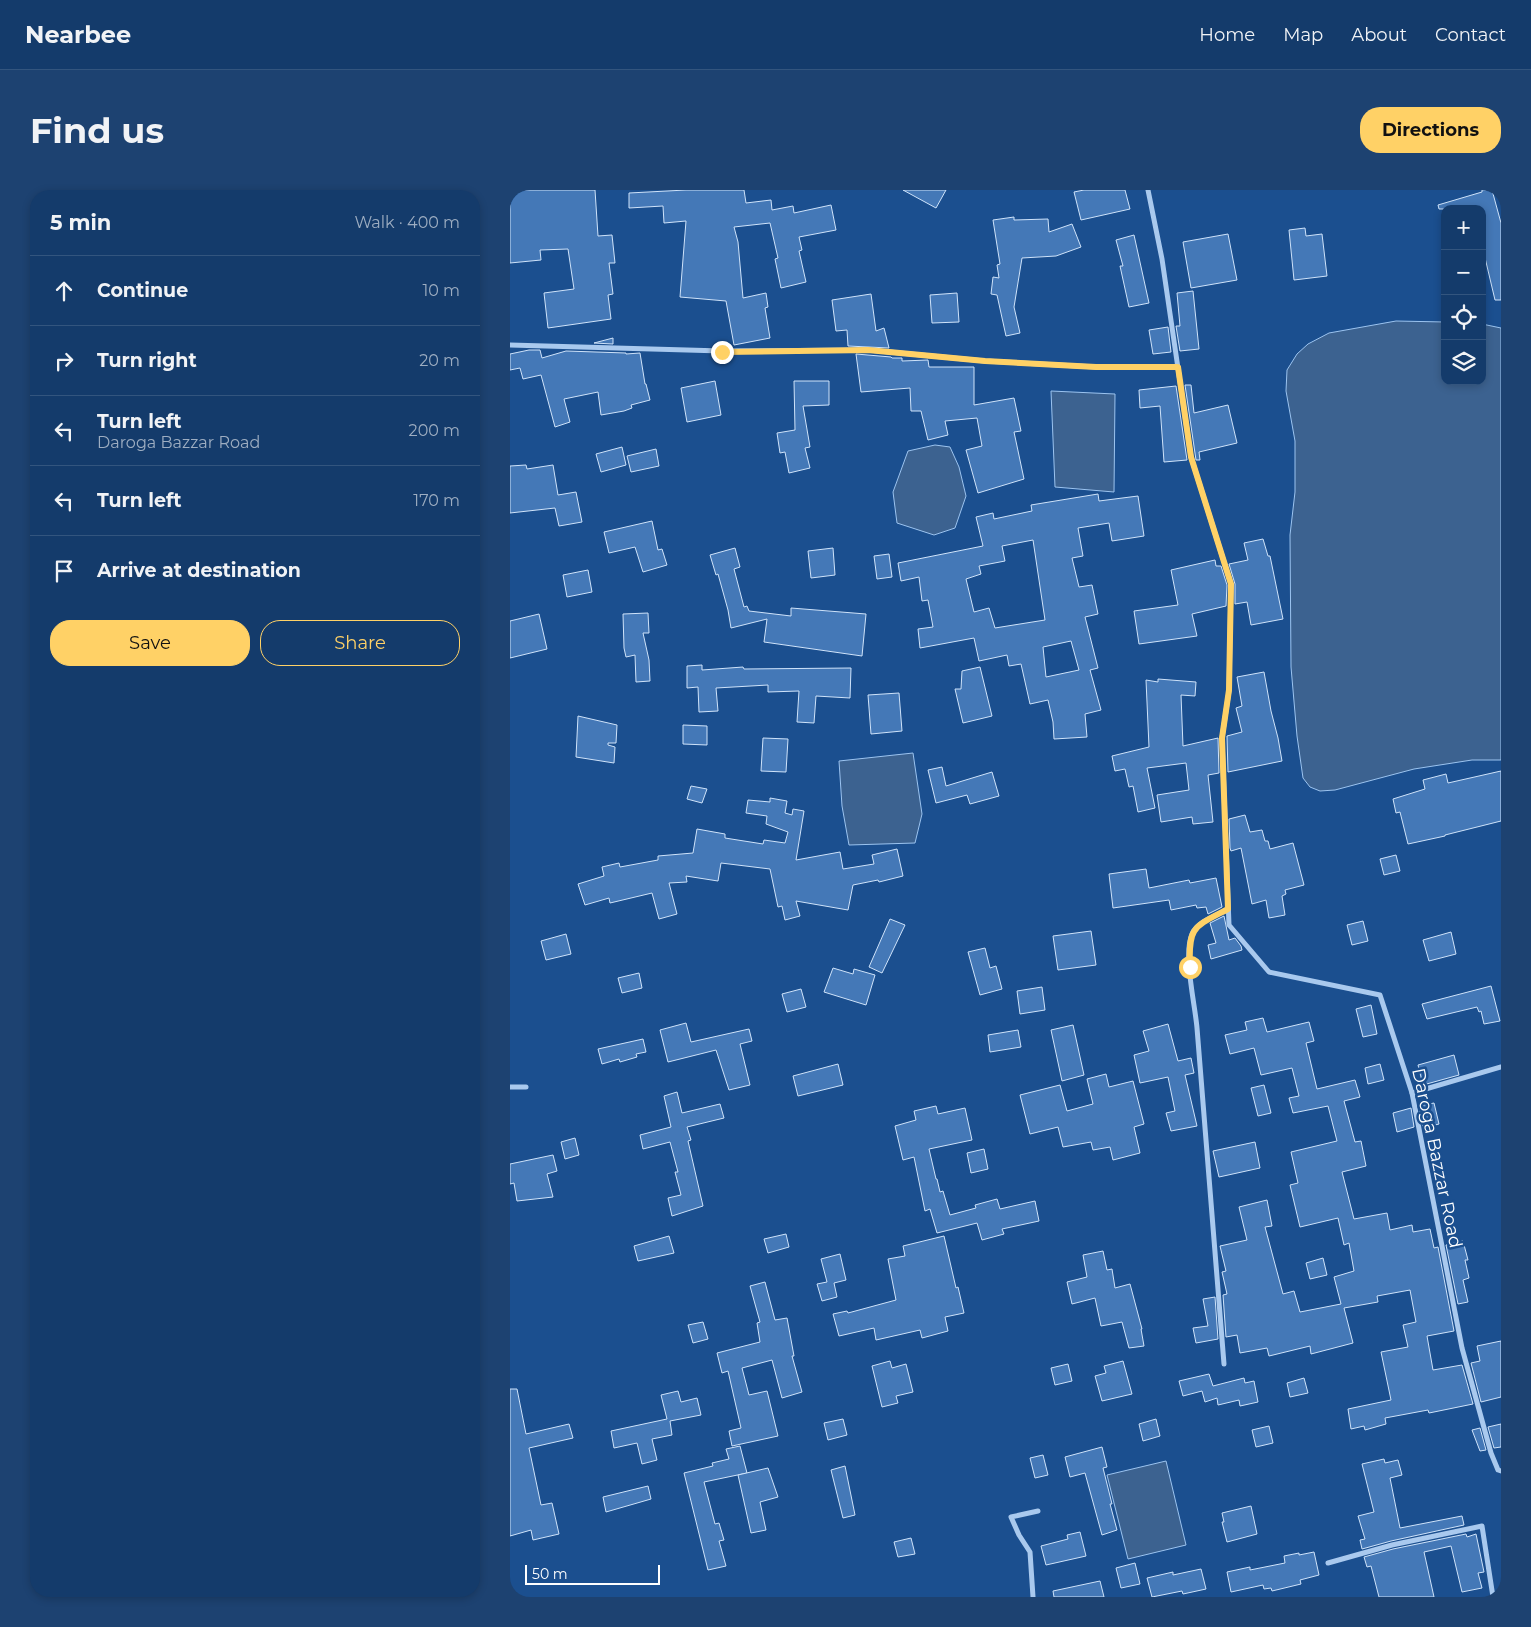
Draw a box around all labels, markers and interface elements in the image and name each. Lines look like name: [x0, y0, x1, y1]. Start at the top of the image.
text: Nearbee: [25, 20, 131, 49]
text: Home: [1199, 24, 1255, 46]
text: Map: [1283, 24, 1323, 46]
text: About: [1351, 24, 1407, 46]
text: Contact: [1435, 24, 1506, 46]
button: Directions: [1360, 107, 1501, 153]
text: Find us: [30, 109, 164, 152]
map controls: [1441, 205, 1486, 385]
button: +: [1441, 205, 1486, 250]
text: 5 min: [50, 210, 111, 235]
text: Walk · 400 m: [354, 213, 460, 232]
button: −: [1441, 250, 1486, 295]
icon: ahead: [50, 277, 78, 305]
text: Continue: [97, 279, 188, 302]
text: 10 m: [422, 281, 460, 300]
button: locate: [1441, 295, 1486, 340]
button: layers: [1441, 340, 1486, 385]
route end: [711, 341, 734, 364]
icon: right: [50, 347, 78, 375]
text: Turn right: [97, 349, 197, 372]
text: 20 m: [419, 351, 460, 370]
text: Turn left: [97, 410, 182, 433]
icon: left: [50, 417, 78, 445]
text: 200 m: [409, 421, 460, 440]
text: Daroga Bazzar Road: [97, 433, 260, 452]
icon: left: [50, 487, 78, 515]
text: Turn left: [97, 489, 182, 512]
text: 170 m: [413, 491, 460, 510]
icon: arrive: [50, 557, 78, 585]
text: Arrive at destination: [97, 559, 301, 582]
button: Save: [50, 620, 250, 666]
button: Share: [260, 620, 460, 666]
route start: [1179, 956, 1202, 979]
street label: Daroga Bazzar Road: [1407, 1066, 1467, 1250]
scale bar: [525, 1562, 660, 1585]
text: 50 m: [532, 1565, 568, 1583]

